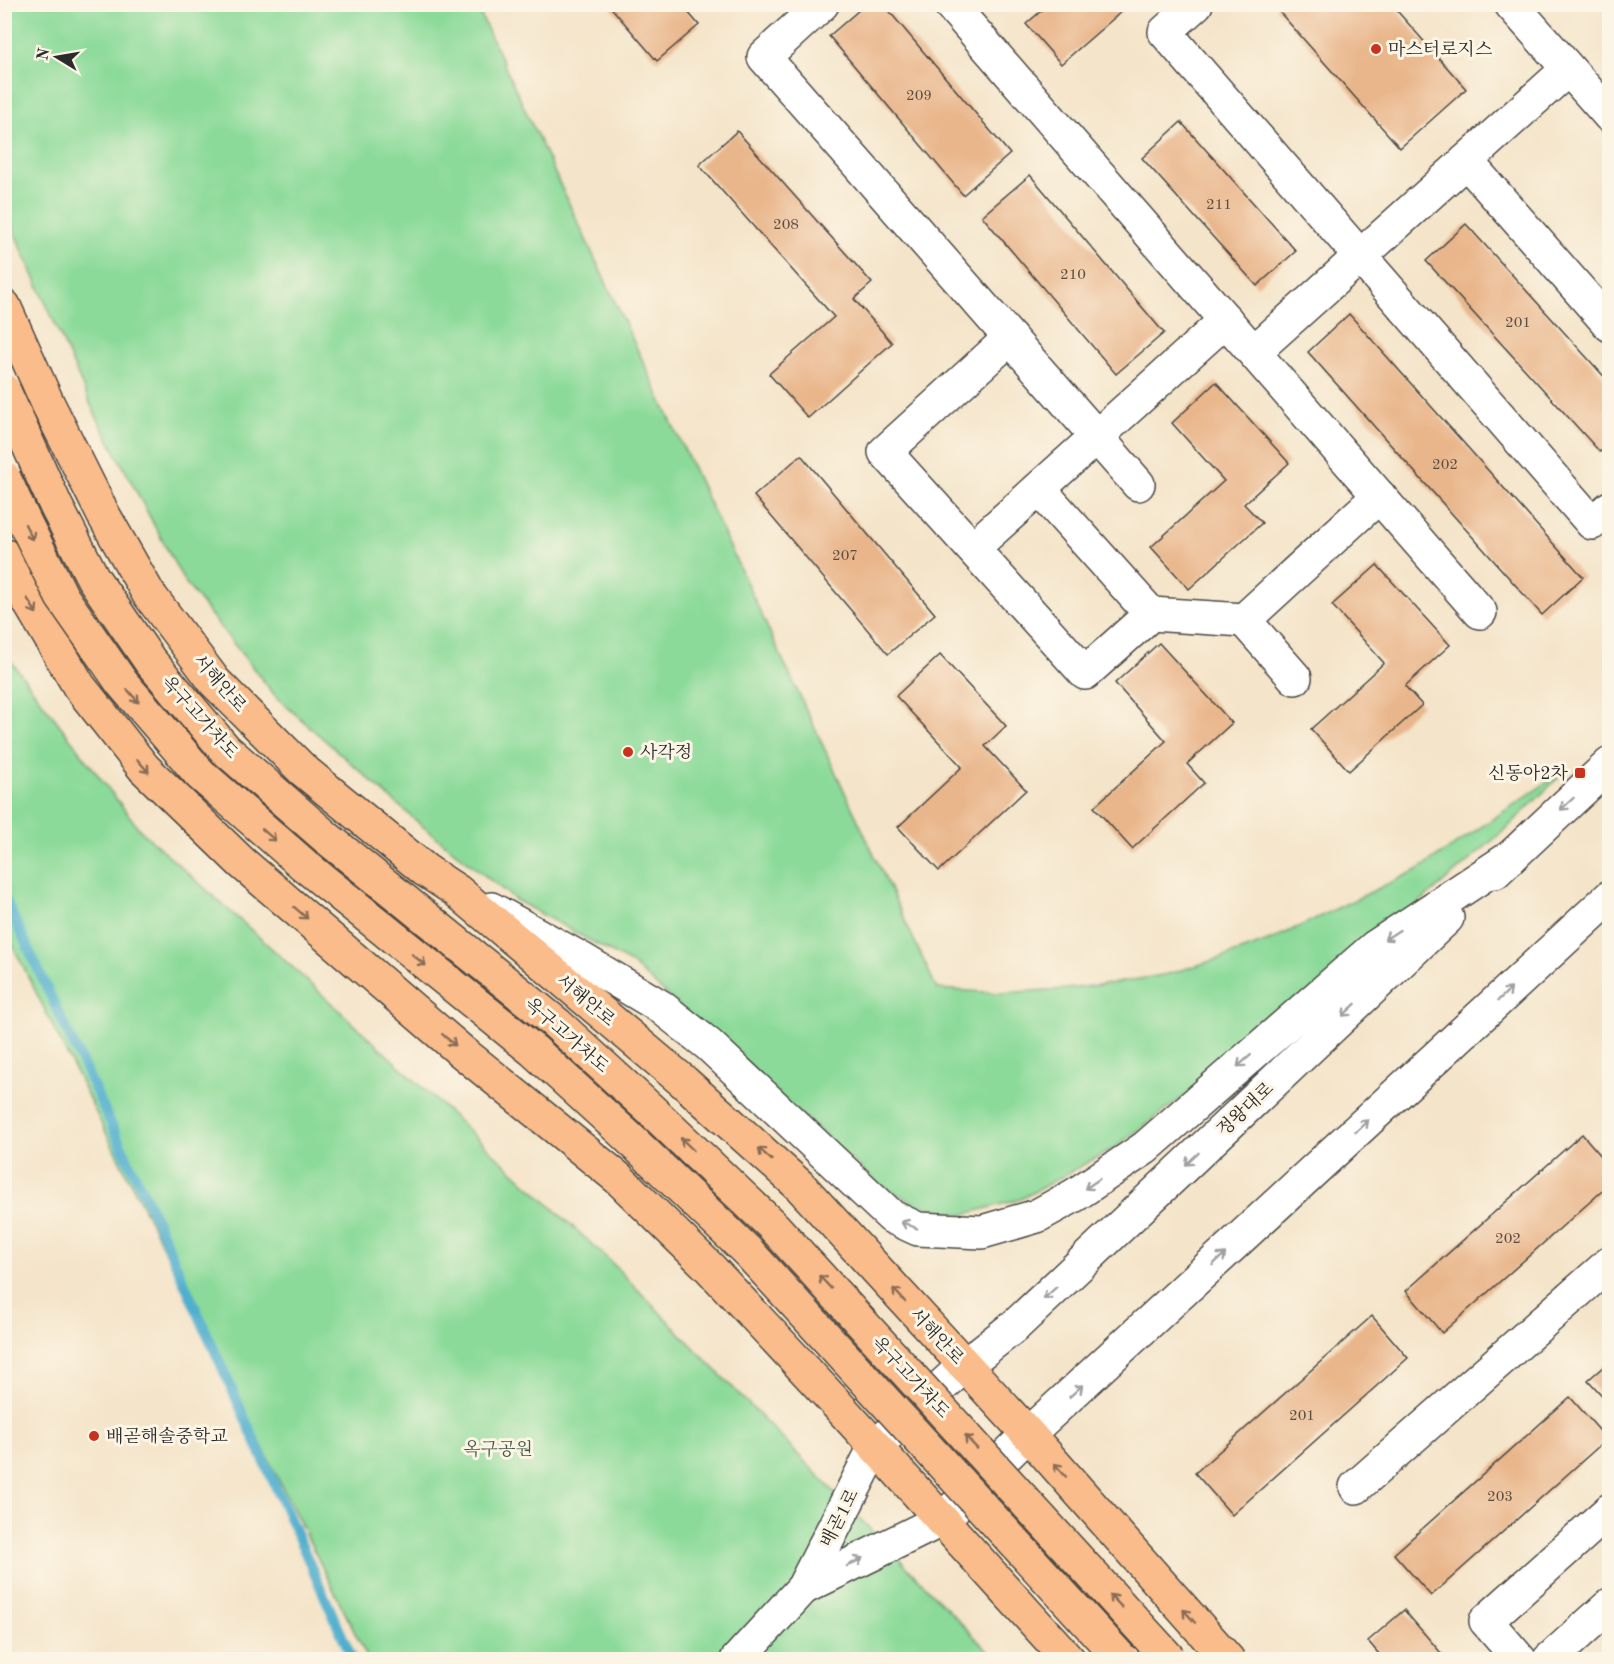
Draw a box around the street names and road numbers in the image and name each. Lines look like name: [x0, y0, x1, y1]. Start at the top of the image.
street label: 서해안로: [190, 651, 250, 716]
street label: 옥구고가차도: [158, 672, 242, 762]
street label: 서해안로: [553, 971, 618, 1030]
street label: 옥구고가차도: [521, 994, 612, 1077]
street label: 정왕대로: [1213, 1079, 1277, 1140]
street label: 서해안로: [906, 1304, 967, 1368]
street label: 옥구고가차도: [868, 1333, 953, 1422]
street label: 배곧1로: [817, 1486, 862, 1550]

